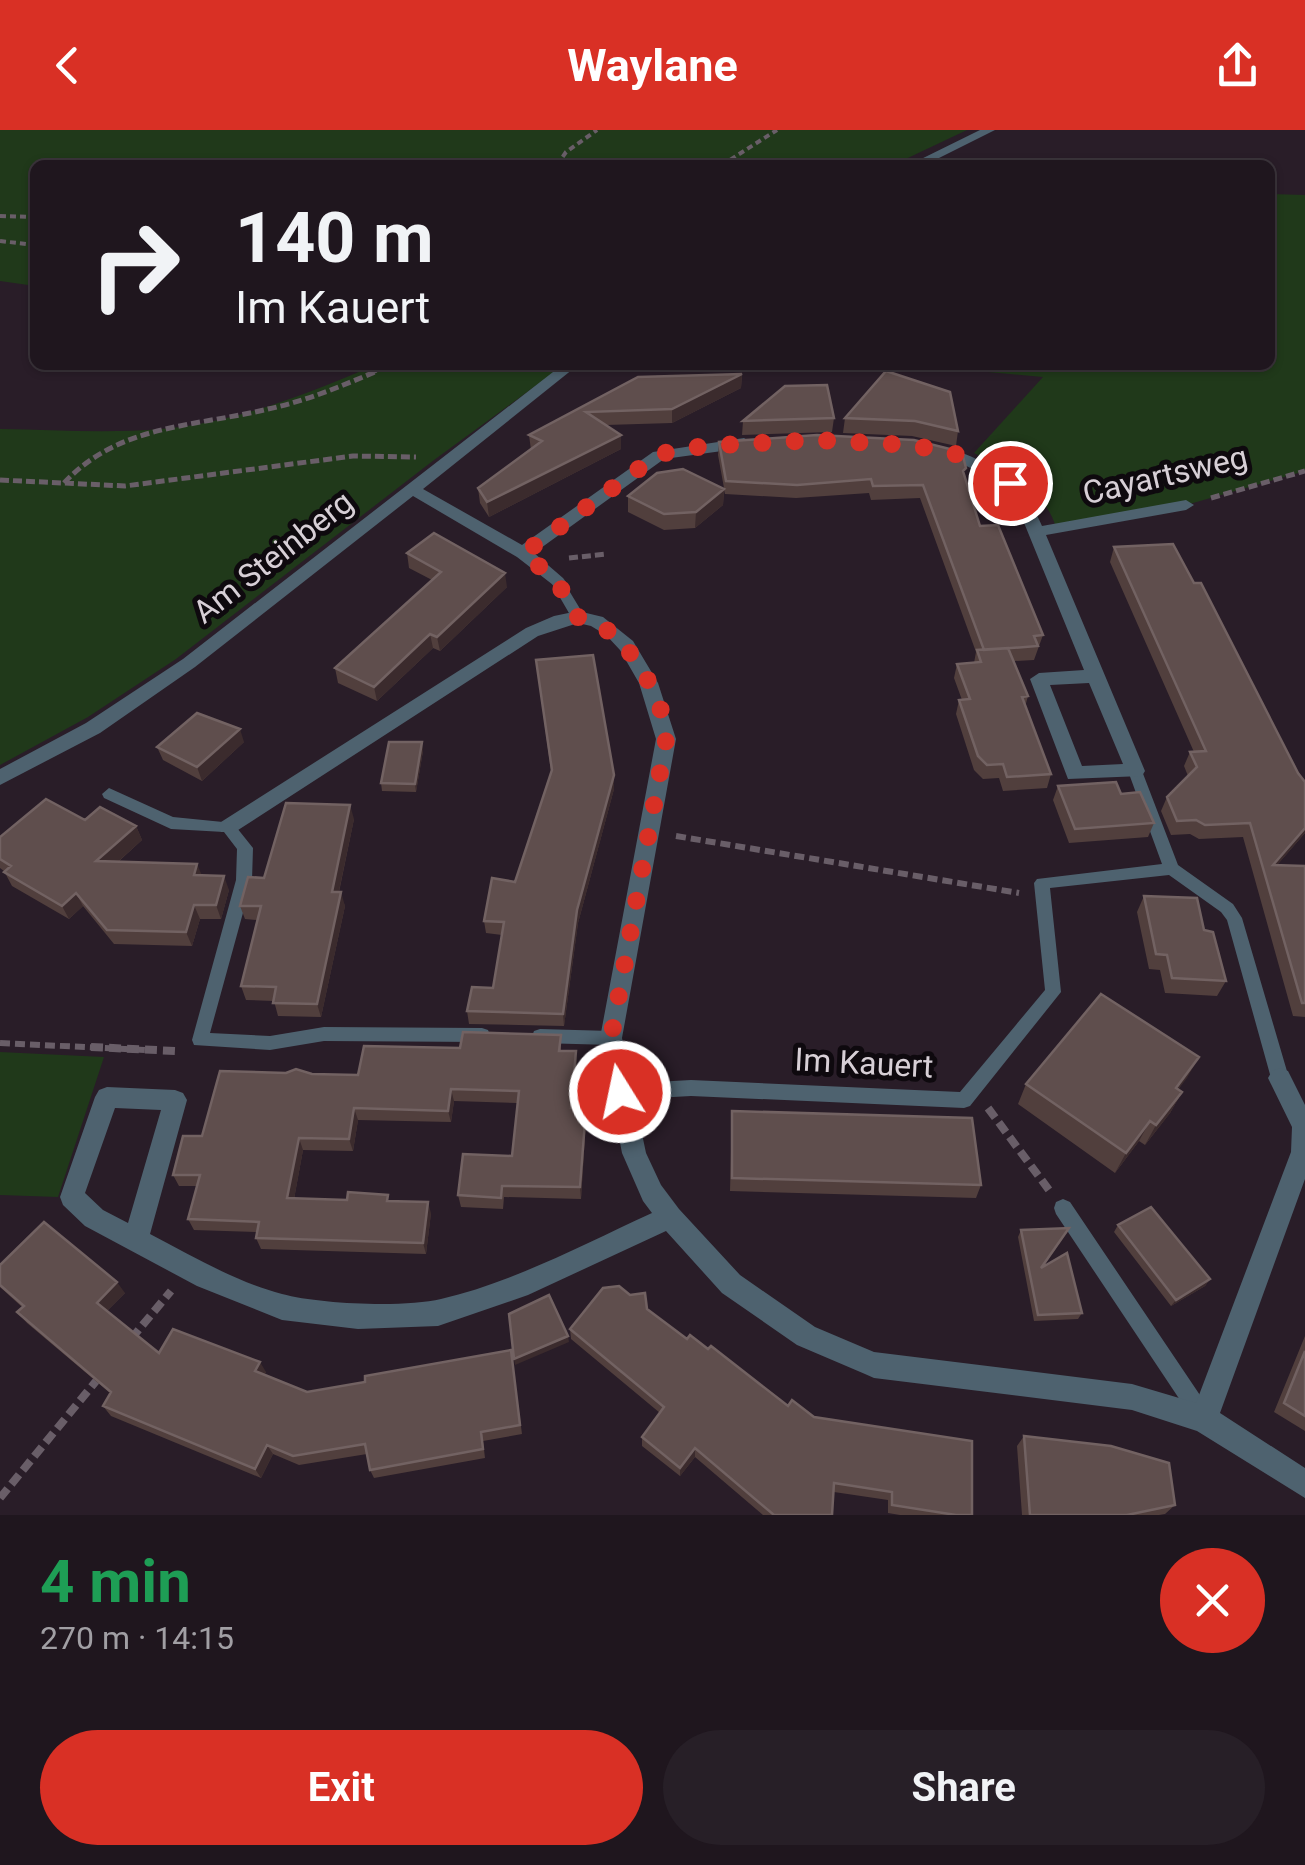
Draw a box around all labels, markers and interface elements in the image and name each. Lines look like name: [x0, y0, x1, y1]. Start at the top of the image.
icon: back: [40, 38, 95, 93]
icon: share: [1210, 38, 1265, 93]
text: Waylane: [567, 39, 738, 92]
text: 140 m: [235, 197, 434, 279]
icon: right: [70, 200, 200, 330]
text: Im Kauert: [235, 281, 430, 334]
street label: Cayartsweg: [1079, 438, 1251, 512]
pin: [968, 441, 1053, 526]
icon: arrive: [983, 456, 1038, 511]
street label: Am Steinberg: [186, 483, 360, 631]
position arrow: [568, 1040, 672, 1144]
street label: Im Kauert: [794, 1040, 934, 1086]
text: 4 min: [40, 1546, 191, 1617]
button: close: [1160, 1548, 1265, 1653]
text: 270 m · 14:15: [40, 1619, 234, 1657]
button: Exit: [40, 1730, 643, 1845]
button: Share: [663, 1730, 1265, 1845]

